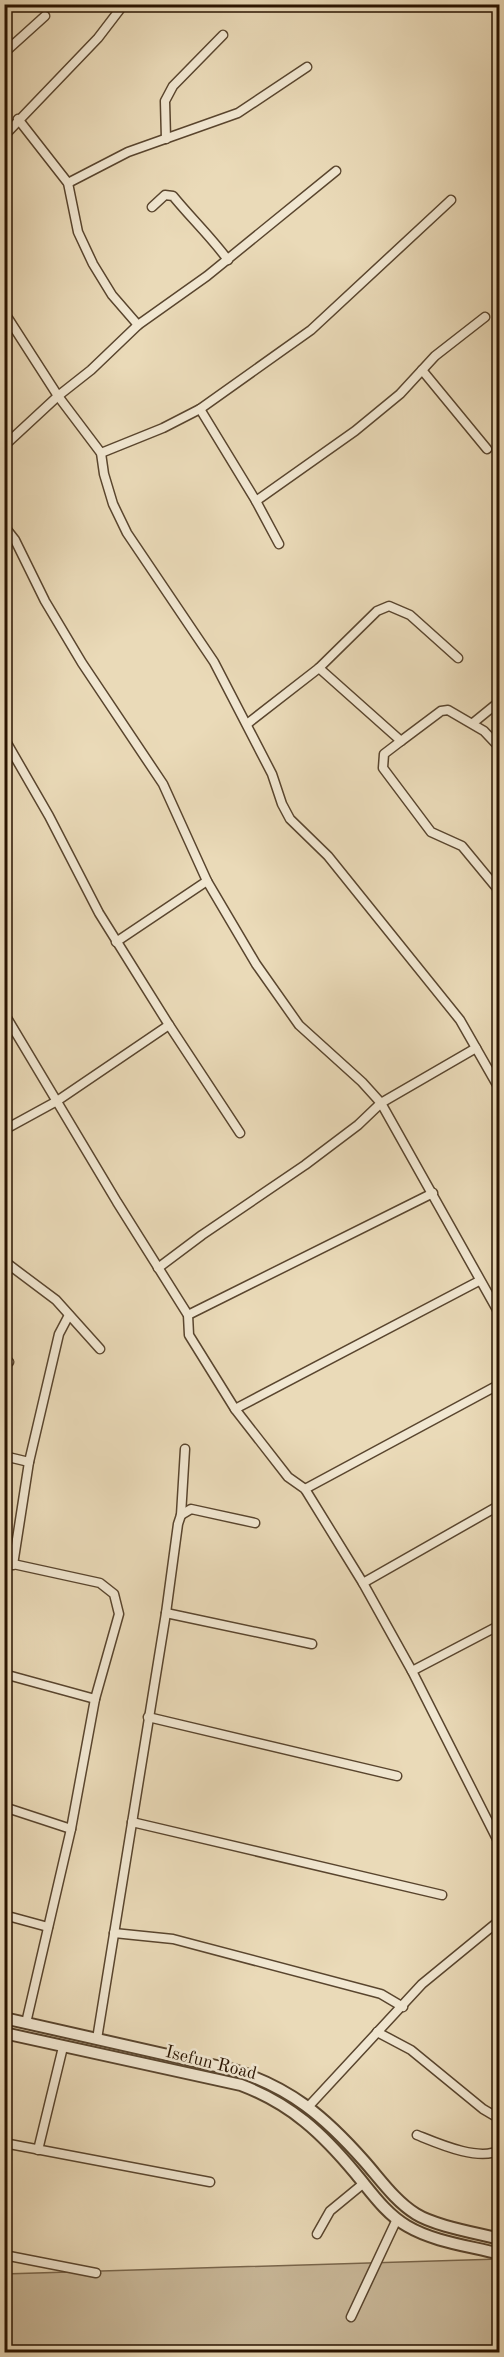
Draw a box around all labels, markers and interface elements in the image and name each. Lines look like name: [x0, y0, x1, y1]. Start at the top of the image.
street label: Isefun Road: [163, 2043, 259, 2083]

